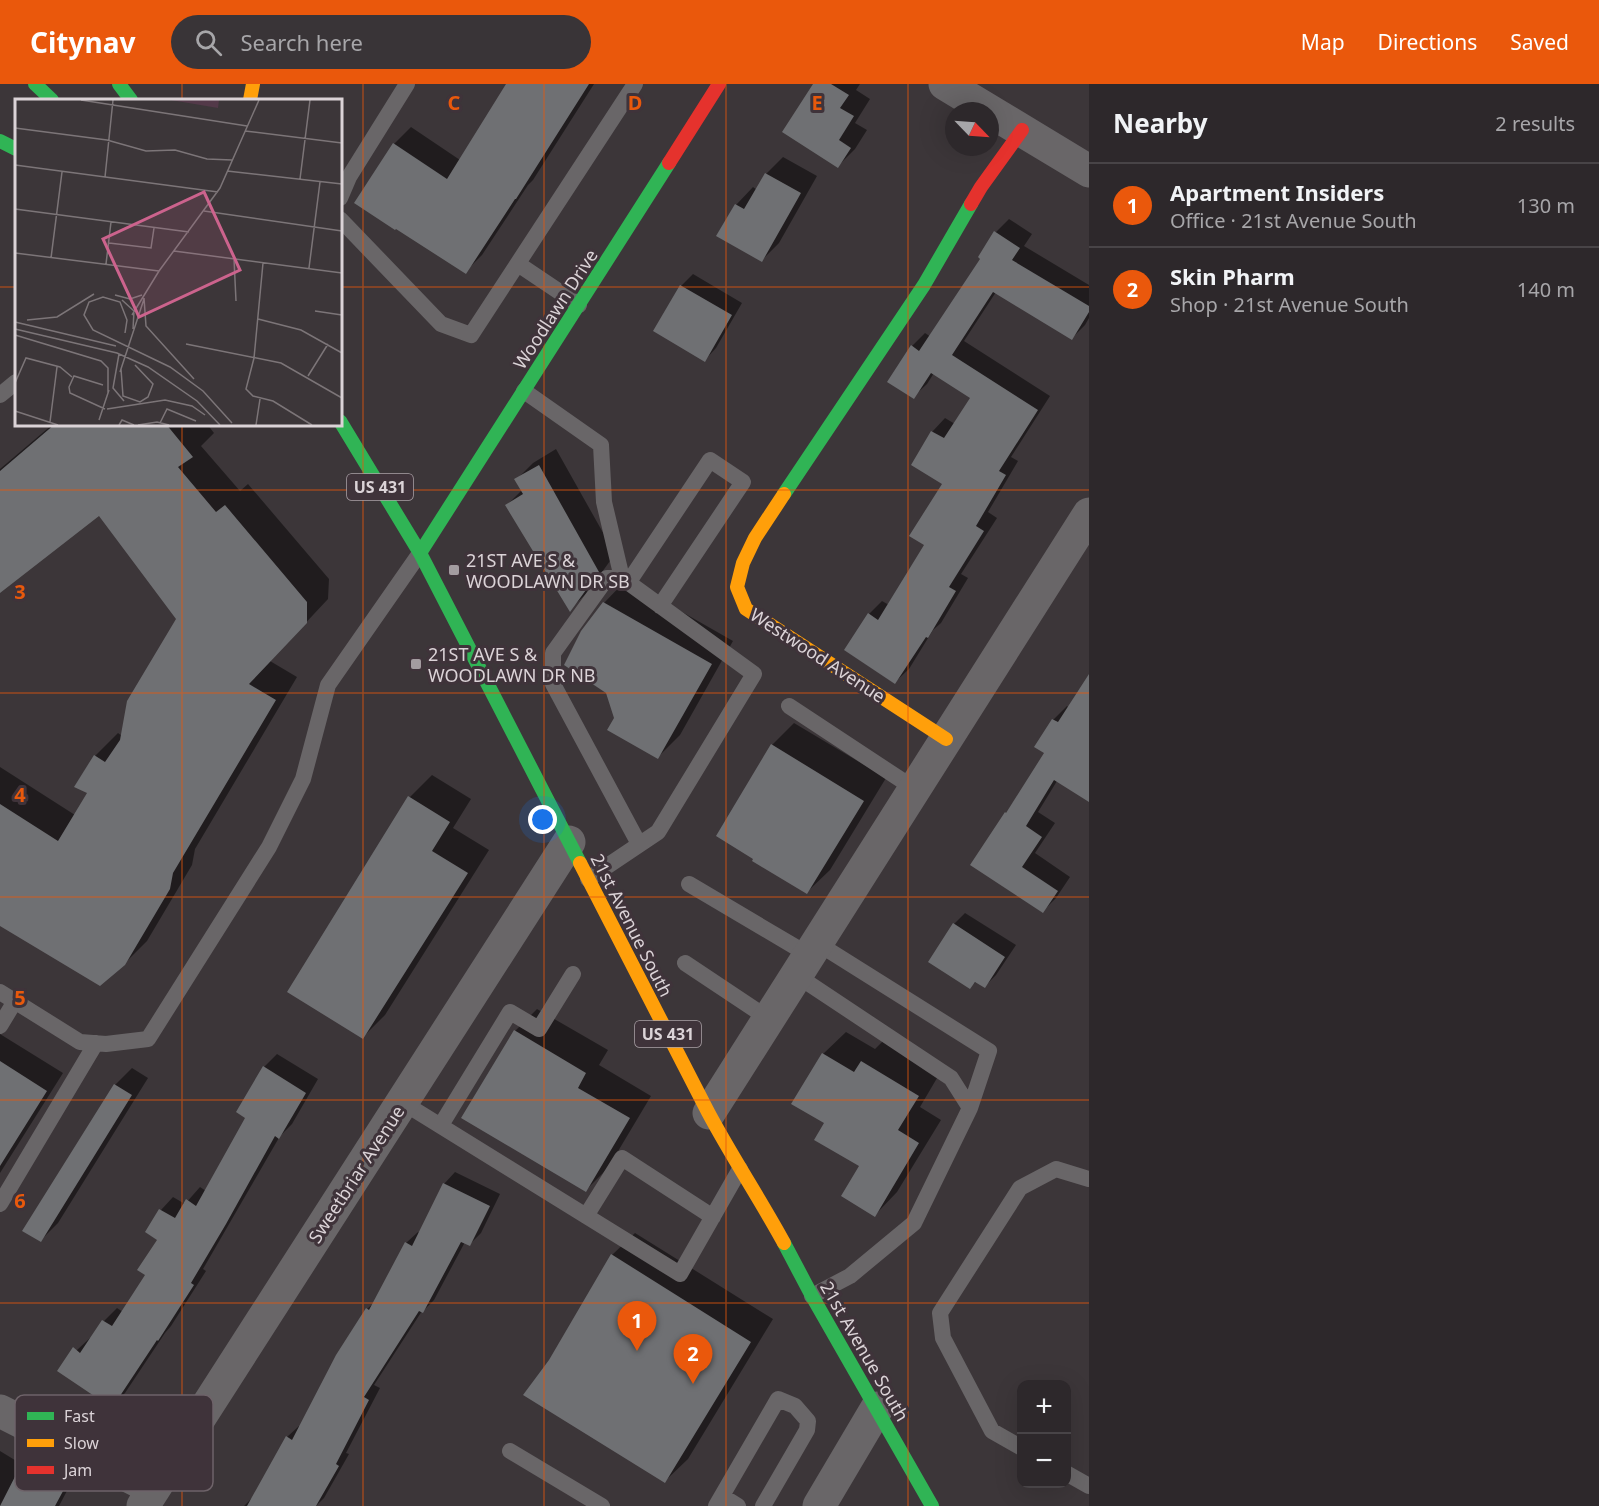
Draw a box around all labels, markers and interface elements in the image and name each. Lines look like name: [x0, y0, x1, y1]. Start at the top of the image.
search box: [171, 15, 591, 69]
text: Citynav: [30, 23, 135, 61]
icon: search: [192, 26, 225, 59]
text: Search here: [240, 27, 363, 57]
text: Map: [1301, 28, 1345, 56]
text: Directions: [1378, 28, 1477, 56]
text: Saved: [1510, 28, 1569, 56]
text: C: [448, 89, 461, 116]
text: D: [628, 89, 642, 116]
text: E: [811, 89, 823, 116]
inset map: [15, 99, 342, 426]
north arrow: [945, 102, 999, 156]
text: Nearby: [1113, 105, 1208, 141]
text: 2 results: [1495, 110, 1575, 137]
text: Apartment Insiders: [1170, 177, 1384, 207]
text: 1: [1127, 192, 1138, 219]
text: 130 m: [1517, 192, 1575, 219]
text: Office · 21st Avenue South: [1170, 207, 1417, 234]
street label: Woodlawn Drive: [507, 244, 603, 374]
text: Skin Pharm: [1170, 261, 1295, 291]
text: 2: [1127, 276, 1138, 303]
text: 140 m: [1517, 276, 1575, 303]
text: Shop · 21st Avenue South: [1170, 291, 1409, 318]
road number: US 431: [347, 474, 413, 500]
place label: 21ST AVE S & WOODLAWN DR SB: [466, 548, 630, 593]
marker: 21ST AVE S & WOODLAWN DR SB: [447, 563, 461, 577]
text: 3: [14, 578, 26, 605]
street label: Westwood Avenue: [746, 602, 890, 708]
place label: 21ST AVE S & WOODLAWN DR NB: [428, 642, 596, 687]
marker: 21ST AVE S & WOODLAWN DR NB: [409, 657, 423, 671]
text: 4: [14, 781, 26, 808]
your location: [528, 805, 557, 834]
street label: 21st Avenue South: [585, 849, 679, 1001]
text: 5: [14, 984, 26, 1011]
road number: US 431: [635, 1021, 701, 1047]
street label: Sweetbriar Avenue: [303, 1101, 409, 1247]
text: 6: [14, 1187, 26, 1214]
street label: 21st Avenue South: [815, 1277, 915, 1425]
pin: 1: [618, 1302, 656, 1351]
pin: 2: [674, 1334, 712, 1384]
map controls: [1017, 1380, 1071, 1488]
button: +: [1017, 1380, 1071, 1434]
legend: [15, 1395, 213, 1491]
text: Fast: [64, 1405, 95, 1427]
text: Slow: [64, 1432, 99, 1454]
button: −: [1017, 1434, 1071, 1488]
text: Jam: [62, 1459, 92, 1481]

